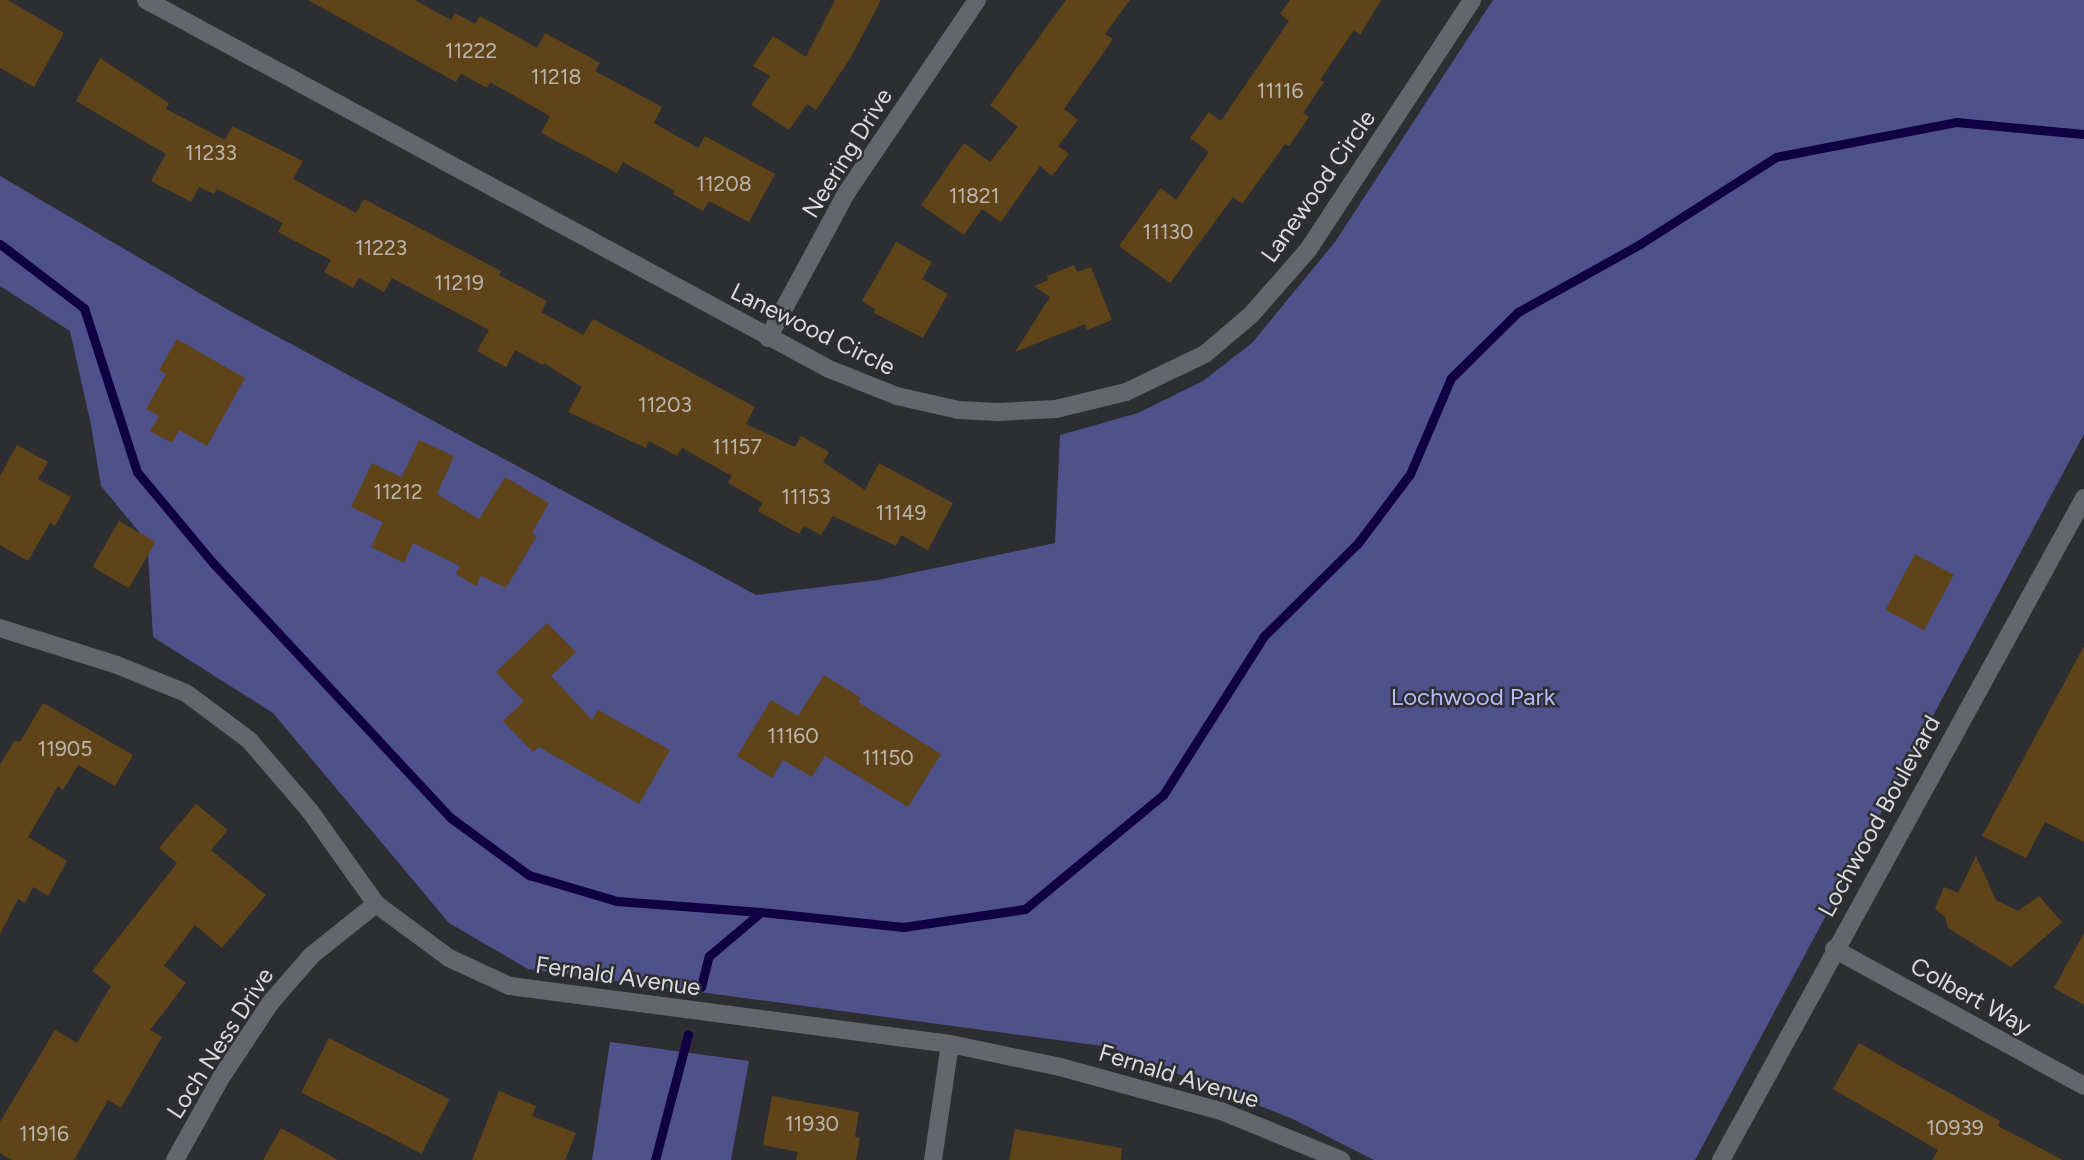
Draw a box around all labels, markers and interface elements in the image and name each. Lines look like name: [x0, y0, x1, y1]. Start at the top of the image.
house number: 11222: [445, 38, 497, 64]
house number: 11218: [531, 64, 581, 90]
house number: 11116: [1257, 78, 1303, 104]
street label: Neering Drive: [796, 83, 898, 223]
street label: Lanewood Circle: [1255, 104, 1381, 268]
house number: 11233: [185, 140, 237, 166]
house number: 11208: [696, 171, 752, 197]
house number: 11821: [949, 183, 999, 209]
house number: 11130: [1143, 219, 1193, 245]
house number: 11223: [355, 235, 407, 261]
house number: 11219: [434, 270, 484, 296]
street label: Lanewood Circle: [726, 277, 900, 381]
house number: 11203: [638, 392, 692, 418]
house number: 11157: [712, 434, 762, 460]
house number: 11212: [373, 479, 423, 505]
house number: 11153: [781, 484, 831, 510]
house number: 11149: [876, 500, 926, 526]
park label: Lochwood Park: [1391, 683, 1555, 711]
street label: Lochwood Boulevard: [1812, 710, 1946, 922]
house number: 11160: [767, 723, 819, 749]
house number: 11905: [38, 736, 92, 762]
house number: 11150: [862, 745, 914, 771]
street label: Fernald Avenue: [534, 950, 702, 1002]
street label: Colbert Way: [1906, 951, 2036, 1041]
street label: Loch Ness Drive: [160, 962, 280, 1124]
street label: Fernald Avenue: [1095, 1038, 1263, 1114]
house number: 11930: [785, 1111, 839, 1137]
house number: 10939: [1926, 1115, 1984, 1141]
house number: 11916: [19, 1121, 69, 1147]

